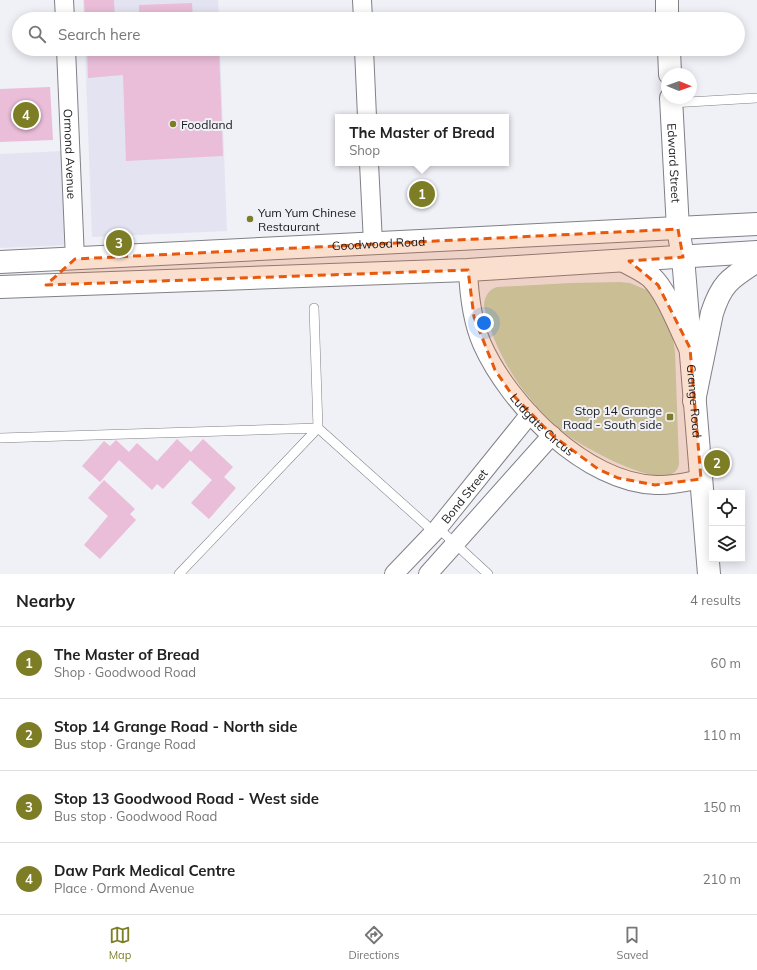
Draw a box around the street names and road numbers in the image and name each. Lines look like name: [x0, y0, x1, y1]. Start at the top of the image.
street label: Ormond Avenue: [61, 108, 80, 199]
street label: Edward Street: [665, 123, 684, 203]
street label: Goodwood Road: [331, 233, 426, 253]
street label: Grange Road: [684, 364, 705, 438]
street label: Ludgate Circus: [507, 390, 577, 458]
street label: Bond Street: [438, 466, 490, 526]

